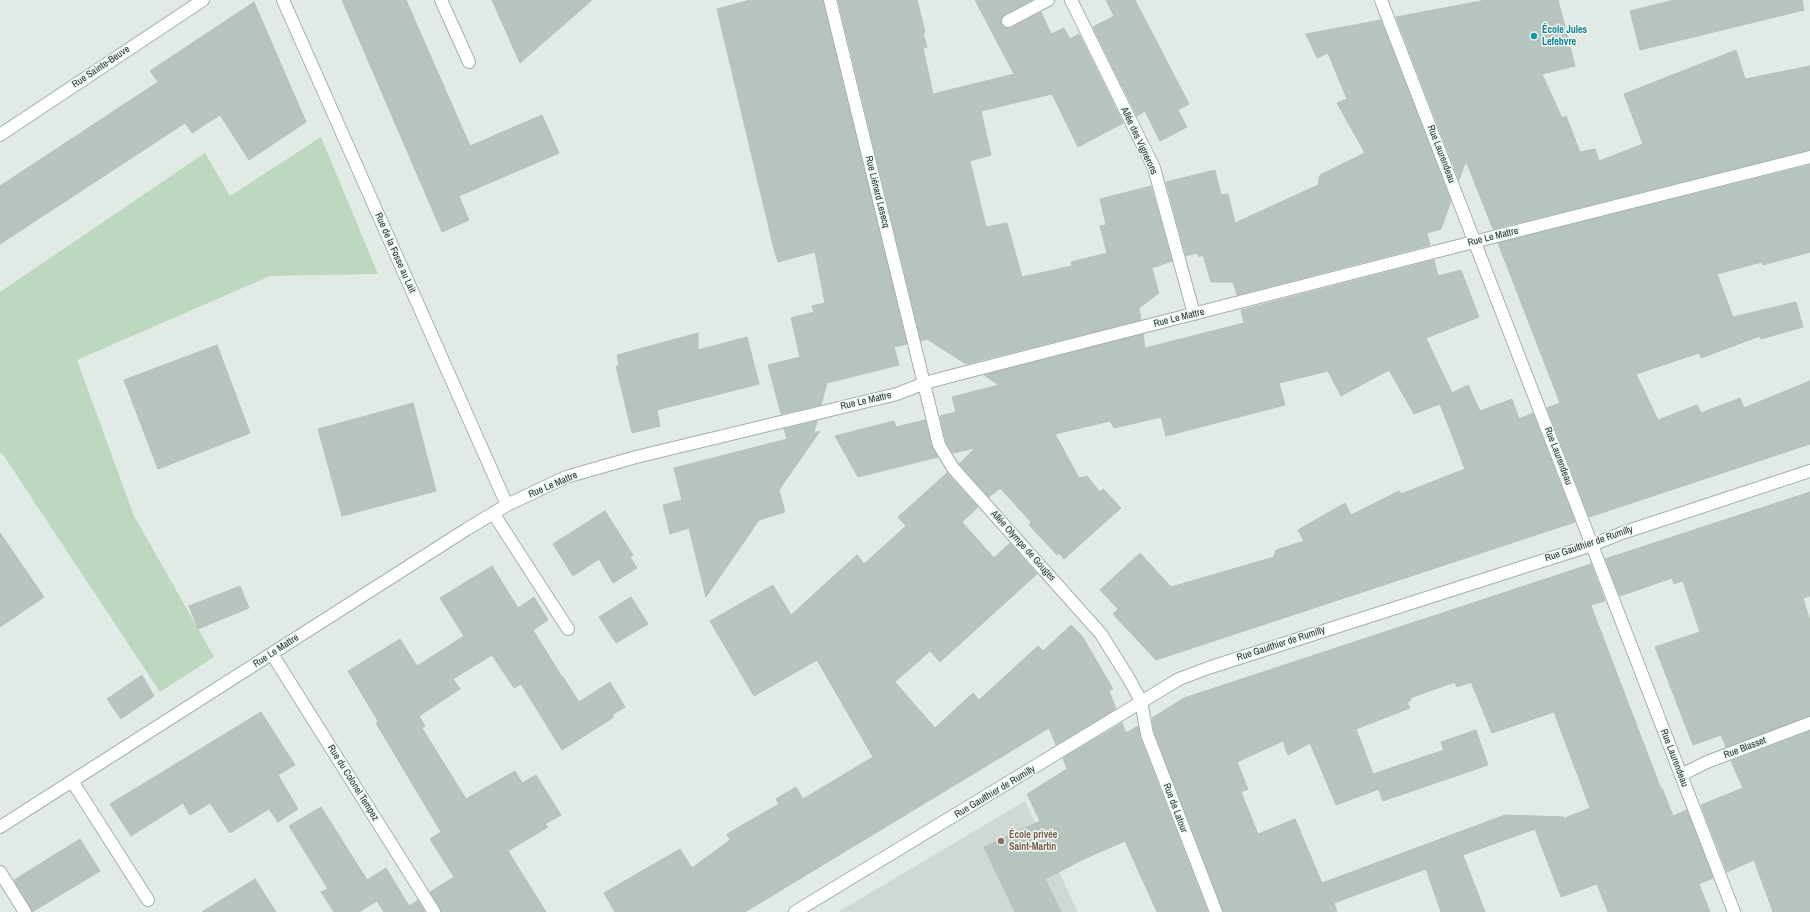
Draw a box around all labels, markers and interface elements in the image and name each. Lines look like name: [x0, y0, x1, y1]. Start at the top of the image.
place label: École Jules Lefebvre: [1542, 24, 1587, 48]
marker: École Jules Lefebvre: [1529, 31, 1539, 41]
street label: Rue Sainte-Beuve: [70, 43, 132, 91]
street label: Allée des Vignerons: [1118, 105, 1160, 177]
street label: Rue Laurendeau: [1424, 123, 1458, 185]
street label: Rue Liénard Lesecq: [862, 155, 892, 229]
street label: Rue de la Fosse au Lait: [372, 211, 418, 295]
street label: Rue Le Mattre: [1466, 225, 1520, 249]
street label: Rue Le Mattre: [1152, 306, 1206, 330]
street label: Rue Le Mattre: [839, 389, 893, 413]
street label: Rue Laurendeau: [1541, 425, 1575, 487]
street label: Rue Le Mattre: [527, 469, 579, 501]
street label: Allée Olympe de Gouges: [988, 508, 1058, 584]
street label: Rue Gaulthier de Rumilly: [1544, 523, 1634, 565]
street label: Rue Gaulthier de Rumilly: [1235, 624, 1327, 664]
street label: Rue Le Mattre: [251, 632, 301, 670]
street label: Rue Laurendeau: [1657, 727, 1691, 789]
street label: Rue Blasset: [1722, 734, 1768, 762]
street label: Rue du Colonel Tempez: [325, 743, 381, 823]
street label: Rue Gaulthier de Rumilly: [952, 763, 1038, 821]
street label: Rue de Latour: [1160, 782, 1190, 834]
place label: École privée Saint-Martin: [1009, 829, 1057, 852]
marker: École privée Saint-Martin: [996, 836, 1006, 846]

